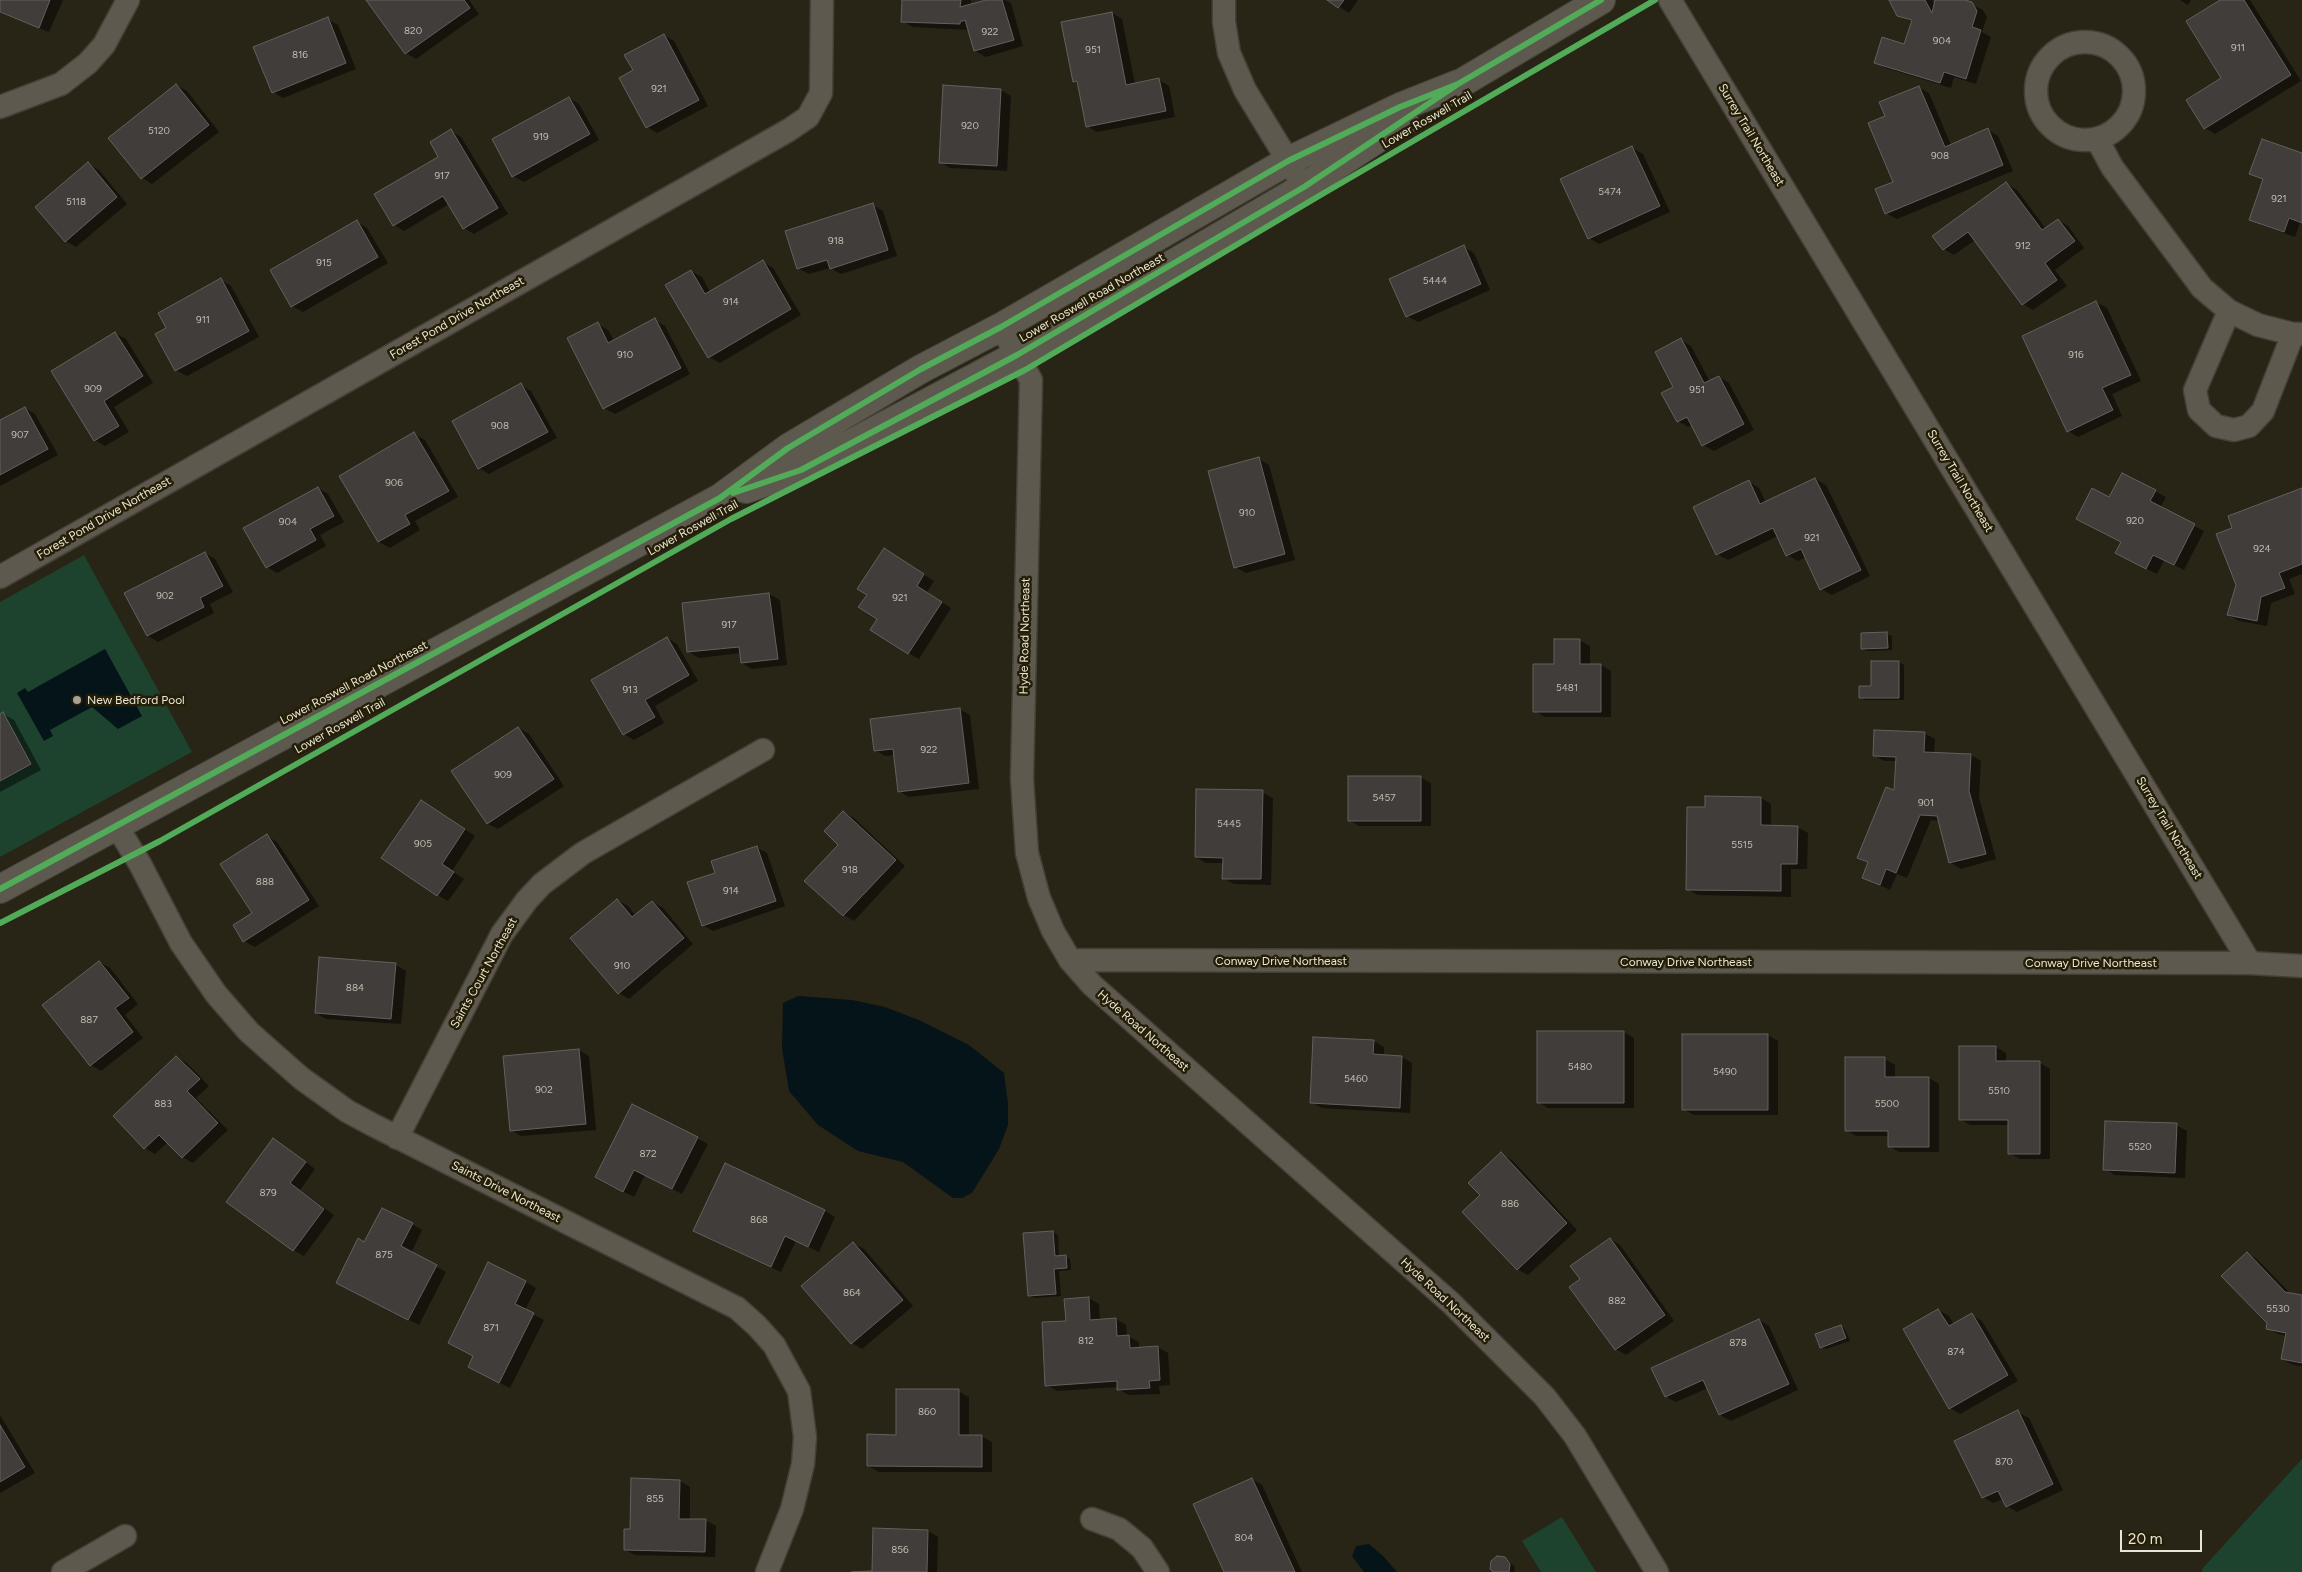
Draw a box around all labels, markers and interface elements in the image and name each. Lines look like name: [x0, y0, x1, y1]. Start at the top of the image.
house number: 820: [404, 25, 422, 37]
house number: 922: [982, 26, 998, 38]
house number: 904: [1933, 35, 1951, 47]
house number: 911: [2231, 42, 2245, 54]
house number: 951: [1085, 44, 1101, 56]
house number: 816: [292, 49, 308, 61]
street label: Surrey Trail Northeast: [1715, 81, 1787, 189]
house number: 921: [651, 83, 667, 95]
street label: Lower Roswell Trail: [1379, 88, 1475, 152]
house number: 920: [961, 120, 979, 132]
house number: 5120: [148, 125, 170, 137]
house number: 919: [533, 131, 549, 143]
house number: 908: [1931, 150, 1949, 162]
house number: 917: [434, 170, 450, 182]
house number: 5474: [1598, 186, 1622, 198]
house number: 921: [2271, 193, 2287, 205]
house number: 5118: [66, 196, 86, 208]
house number: 918: [828, 235, 844, 247]
house number: 912: [2015, 240, 2031, 252]
street label: Lower Roswell Road Northeast: [1017, 251, 1167, 345]
house number: 915: [316, 257, 332, 269]
street label: Forest Pond Drive Northeast: [387, 274, 527, 362]
house number: 5444: [1423, 275, 1447, 287]
house number: 914: [723, 296, 739, 308]
house number: 911: [196, 314, 210, 326]
house number: 910: [617, 349, 633, 361]
house number: 916: [2068, 349, 2084, 361]
house number: 909: [84, 383, 102, 395]
house number: 951: [1689, 384, 1705, 396]
house number: 908: [491, 420, 509, 432]
street label: Surrey Trail Northeast: [1924, 427, 1996, 535]
house number: 907: [11, 429, 29, 441]
street label: Forest Pond Drive Northeast: [34, 474, 174, 562]
house number: 906: [385, 477, 403, 489]
street label: Lower Roswell Trail: [645, 497, 741, 559]
house number: 910: [1239, 507, 1255, 519]
house number: 920: [2126, 515, 2144, 527]
house number: 904: [279, 516, 297, 528]
house number: 921: [1804, 532, 1820, 544]
house number: 924: [2253, 543, 2271, 555]
street label: Hyde Road Northeast: [1017, 578, 1033, 694]
house number: 902: [156, 590, 174, 602]
house number: 921: [892, 592, 908, 604]
house number: 917: [721, 619, 737, 631]
street label: Lower Roswell Road Northeast: [278, 638, 430, 728]
house number: 5481: [1556, 682, 1578, 694]
house number: 913: [622, 684, 638, 696]
place label: New Bedford Pool: [87, 693, 185, 707]
marker: New Bedford Pool: [71, 694, 83, 706]
street label: Lower Roswell Trail: [292, 695, 388, 757]
house number: 922: [921, 744, 937, 756]
house number: 909: [494, 769, 512, 781]
street label: Surrey Trail Northeast: [2133, 774, 2205, 882]
house number: 5457: [1372, 792, 1396, 804]
house number: 901: [1918, 797, 1934, 809]
house number: 5445: [1217, 818, 1241, 830]
house number: 905: [414, 838, 432, 850]
house number: 5515: [1731, 839, 1753, 851]
house number: 918: [842, 864, 858, 876]
house number: 888: [256, 876, 274, 888]
house number: 914: [723, 885, 739, 897]
street label: Saints Court Northeast: [448, 915, 520, 1031]
street label: Conway Drive Northeast: [1215, 954, 1347, 968]
street label: Conway Drive Northeast: [1620, 955, 1752, 969]
street label: Conway Drive Northeast: [2025, 956, 2157, 970]
house number: 910: [614, 960, 630, 972]
house number: 884: [346, 982, 364, 994]
street label: Hyde Road Northeast: [1094, 987, 1192, 1075]
house number: 887: [80, 1014, 98, 1026]
house number: 5480: [1568, 1061, 1592, 1073]
house number: 5490: [1713, 1066, 1737, 1078]
house number: 5460: [1344, 1073, 1368, 1085]
house number: 902: [535, 1084, 553, 1096]
house number: 5510: [1988, 1085, 2010, 1097]
house number: 883: [154, 1098, 172, 1110]
house number: 5500: [1875, 1098, 1899, 1110]
house number: 5520: [2128, 1141, 2152, 1153]
house number: 872: [639, 1148, 657, 1160]
street label: Saints Drive Northeast: [449, 1158, 563, 1226]
house number: 879: [259, 1187, 277, 1199]
house number: 886: [1501, 1198, 1519, 1210]
house number: 868: [750, 1214, 768, 1226]
house number: 875: [375, 1249, 393, 1261]
street label: Hyde Road Northeast: [1397, 1255, 1493, 1345]
house number: 864: [843, 1287, 861, 1299]
house number: 882: [1608, 1295, 1626, 1307]
house number: 5530: [2266, 1303, 2290, 1315]
house number: 871: [483, 1322, 499, 1334]
house number: 812: [1078, 1335, 1094, 1347]
house number: 878: [1729, 1337, 1747, 1349]
house number: 874: [1947, 1346, 1965, 1358]
house number: 860: [918, 1406, 936, 1418]
house number: 870: [1995, 1456, 2013, 1468]
house number: 855: [646, 1493, 664, 1505]
scale bar: [2122, 1520, 2204, 1552]
text: 20 m: [2128, 1530, 2162, 1548]
house number: 804: [1235, 1532, 1253, 1544]
house number: 856: [891, 1544, 909, 1556]

